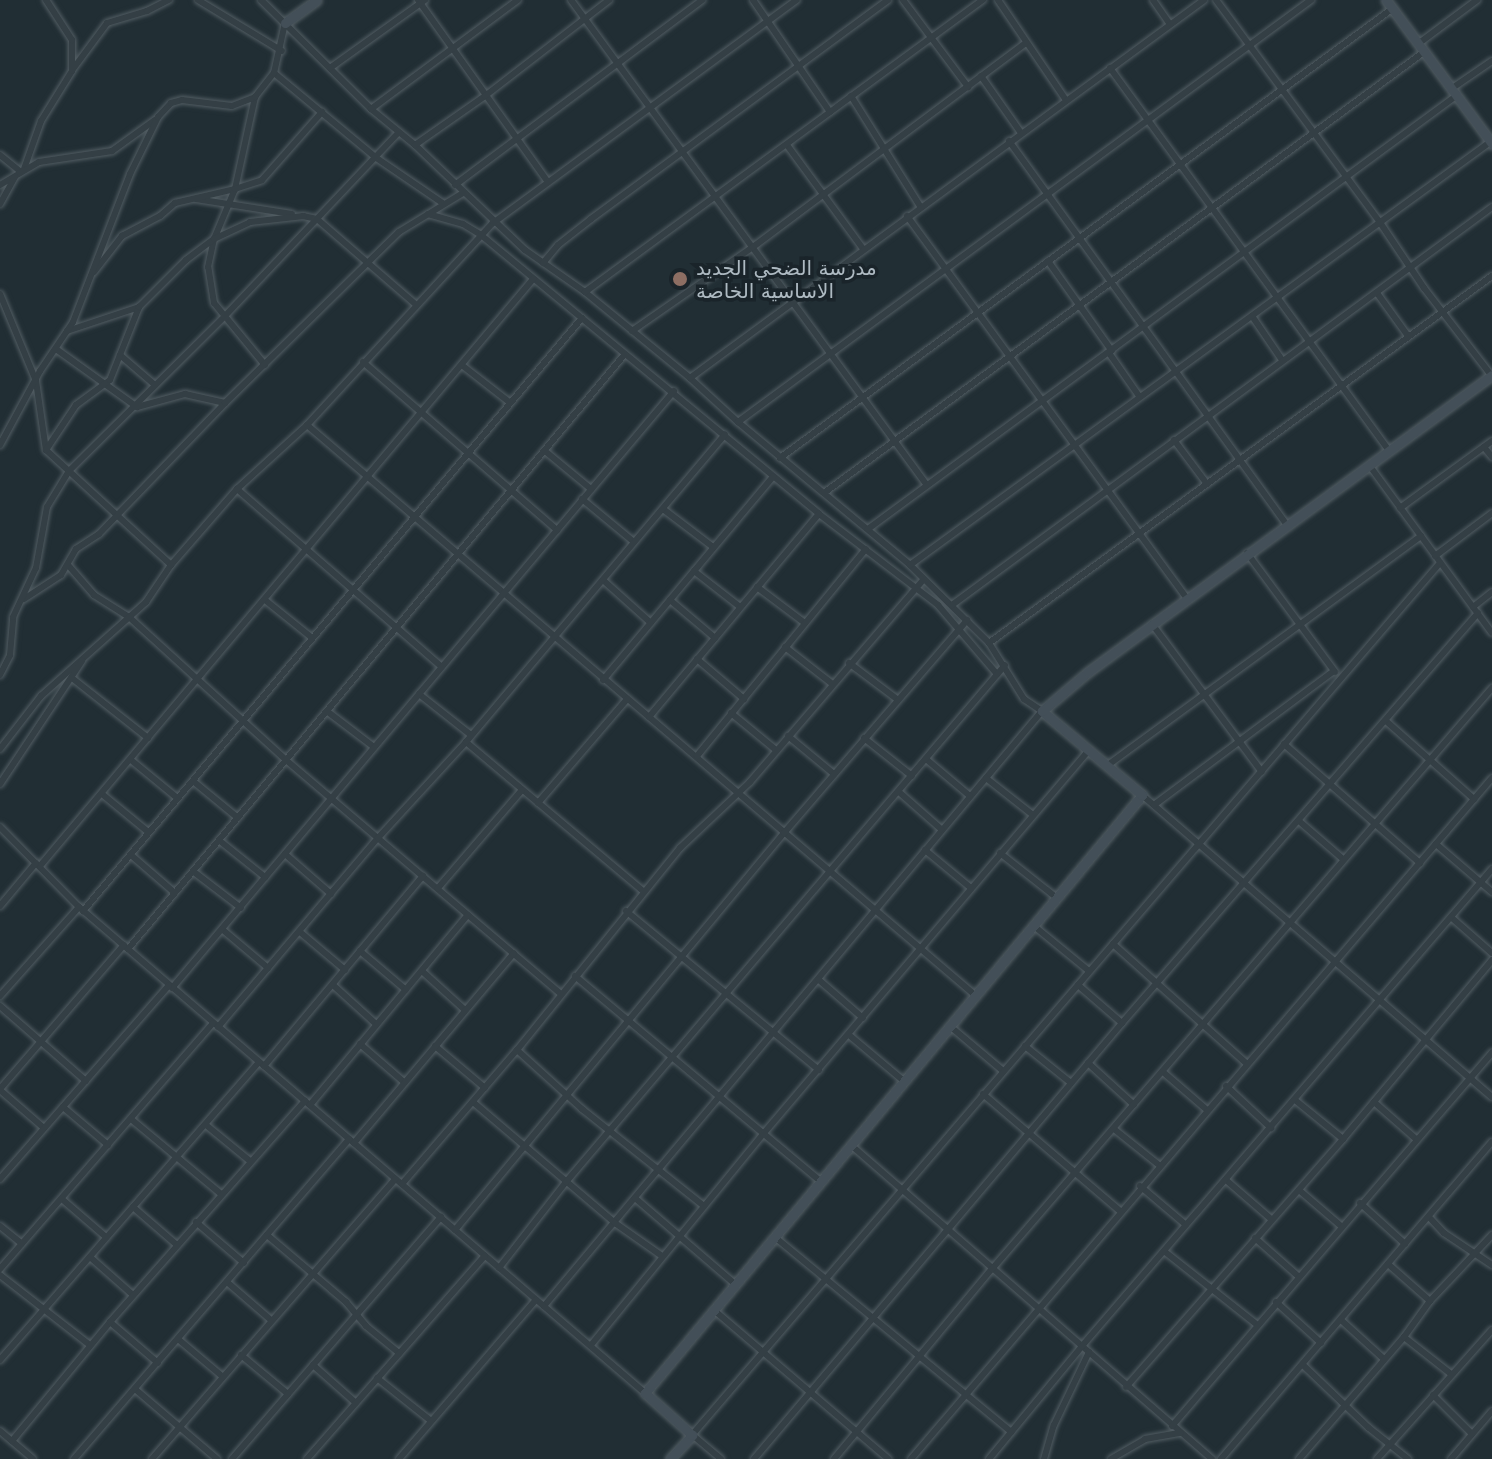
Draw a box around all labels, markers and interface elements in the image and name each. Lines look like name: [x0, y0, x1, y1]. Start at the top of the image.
place label: مدرسة الضحي الجديد الاساسية الخاصة: [696, 256, 877, 303]
marker: مدرسة الضحي الجديد الاساسية الخاصة: [671, 270, 689, 288]

